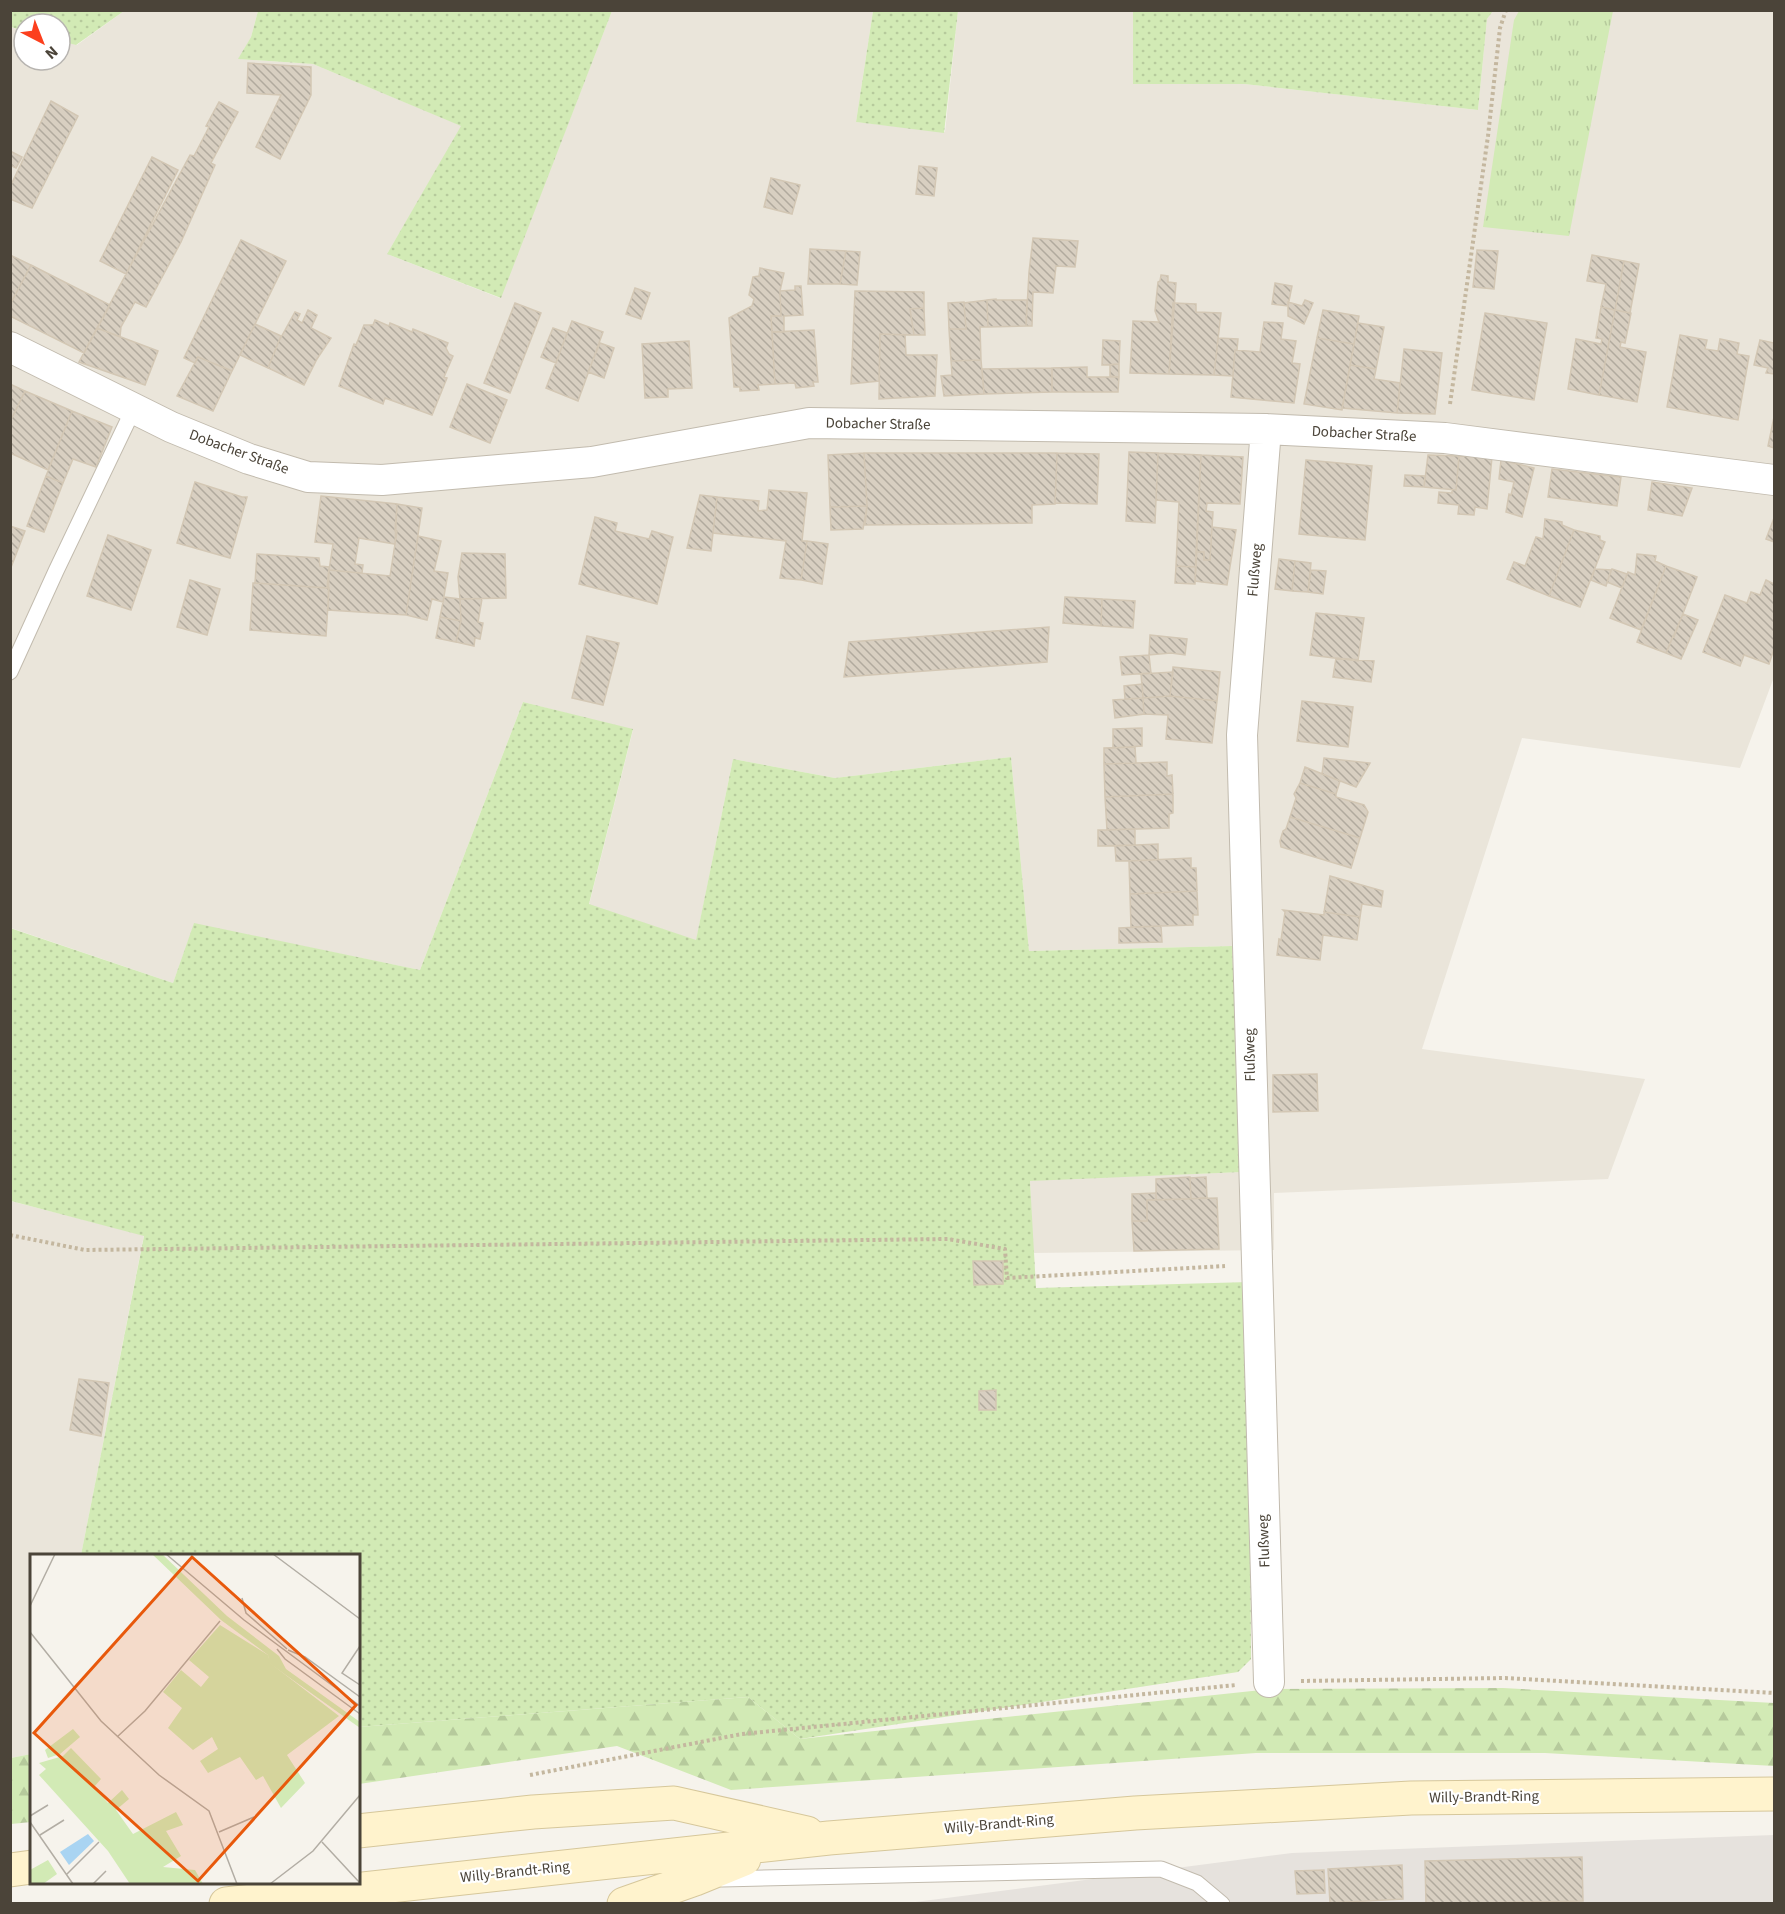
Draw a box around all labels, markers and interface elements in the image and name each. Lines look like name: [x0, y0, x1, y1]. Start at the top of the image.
north arrow: [12, 12, 72, 72]
text: N: [40, 41, 63, 64]
street label: Dobacher Straße: [825, 413, 931, 435]
street label: Dobacher Straße: [1311, 421, 1417, 447]
street label: Dobacher Straße: [186, 424, 292, 480]
street label: Flußweg: [1242, 542, 1268, 598]
street label: Flußweg: [1239, 1028, 1261, 1082]
street label: Flußweg: [1253, 1514, 1275, 1568]
inset map: [30, 1554, 360, 1884]
street label: Willy-Brandt-Ring: [1429, 1786, 1540, 1808]
street label: Willy-Brandt-Ring: [943, 1809, 1055, 1839]
street label: Willy-Brandt-Ring: [459, 1856, 571, 1888]

